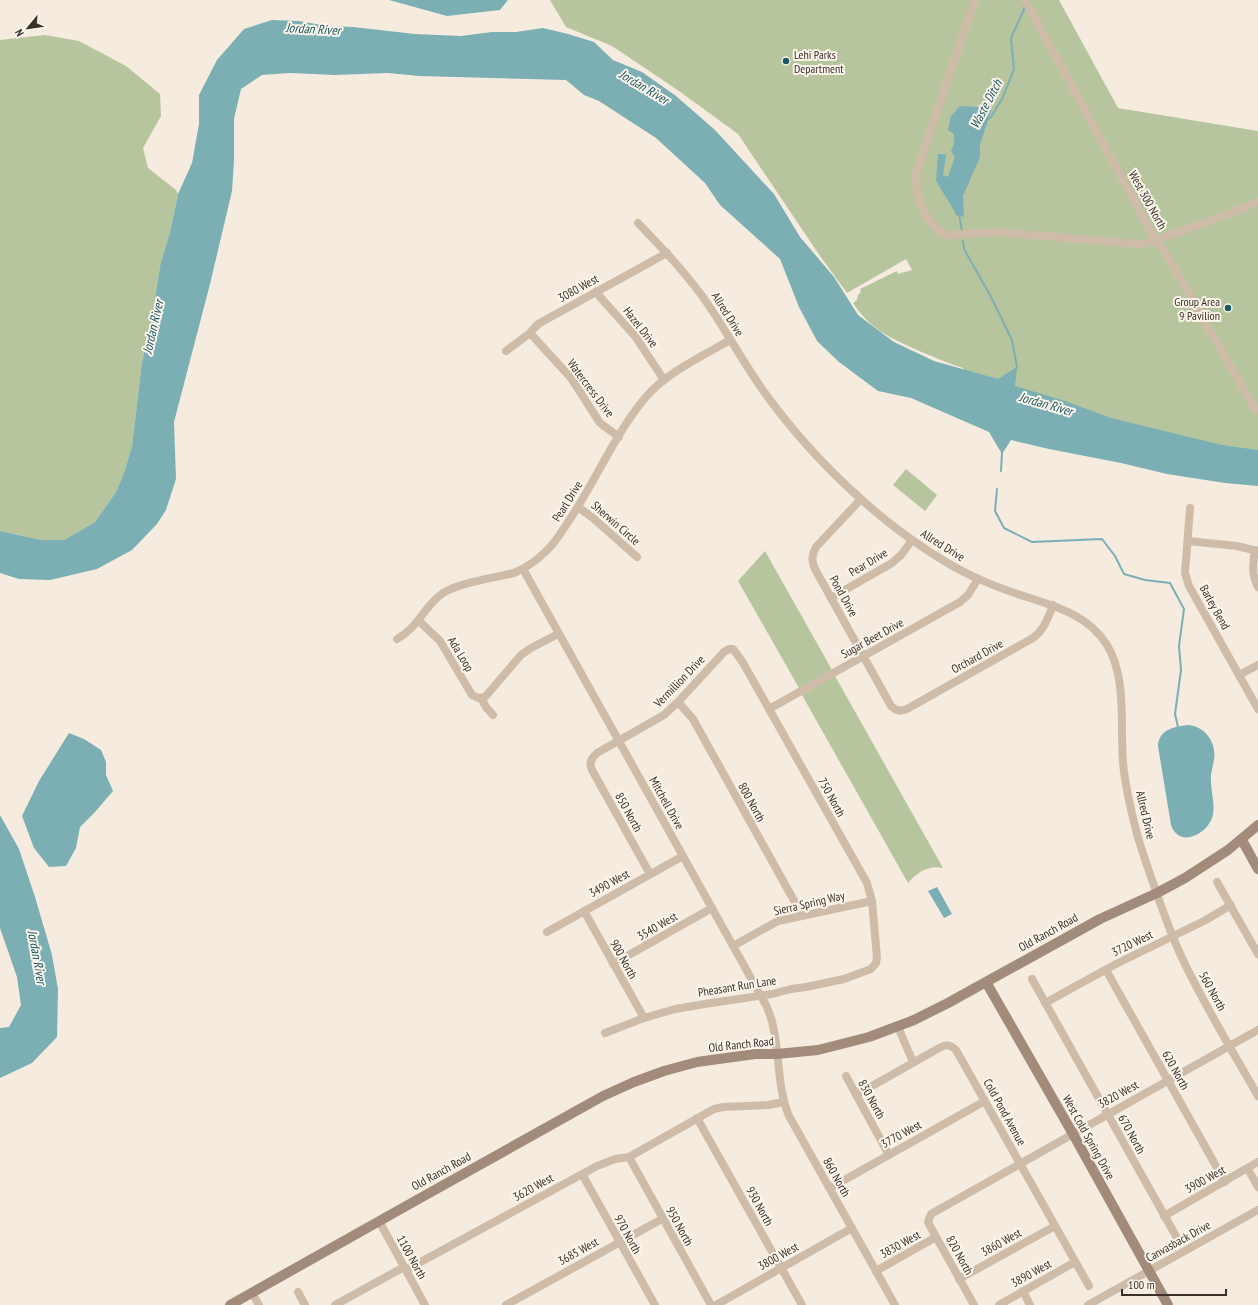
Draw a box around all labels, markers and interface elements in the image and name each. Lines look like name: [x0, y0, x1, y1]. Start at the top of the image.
north arrow: [8, 8, 48, 48]
water label: Jordan River: [284, 19, 343, 39]
text: N: [12, 27, 27, 39]
place label: Lehi Parks Department: [794, 47, 844, 76]
marker: Lehi Parks Department: [781, 56, 791, 66]
water label: Jordan River: [615, 65, 674, 110]
water label: Waste Ditch: [966, 76, 1007, 131]
street label: West 300 North: [1126, 168, 1170, 232]
street label: 3080 West: [555, 270, 601, 305]
street label: Allred Drive: [709, 289, 747, 339]
place label: Group Area 9 Pavilion: [1174, 294, 1220, 323]
water label: Jordan River: [138, 296, 168, 357]
marker: Group Area 9 Pavilion: [1223, 303, 1233, 313]
street label: Hazel Drive: [620, 304, 662, 350]
street label: Watercress Drive: [564, 356, 618, 420]
water label: Jordan River: [1016, 388, 1077, 420]
street label: Pearl Drive: [549, 478, 585, 524]
street label: Sherwin Circle: [589, 498, 643, 548]
street label: Allred Drive: [918, 526, 968, 564]
street label: Pear Drive: [846, 545, 890, 579]
street label: Pond Drive: [827, 573, 862, 619]
street label: Barley Bend: [1197, 582, 1233, 632]
street label: Sugar Beet Drive: [838, 615, 906, 661]
street label: Ada Loop: [445, 634, 477, 674]
street label: Orchard Drive: [948, 636, 1006, 676]
street label: Vermillion Drive: [650, 652, 708, 711]
street label: Mitchell Drive: [646, 774, 688, 832]
street label: 750 North: [815, 775, 849, 819]
street label: 800 North: [735, 780, 769, 824]
street label: Allred Drive: [1133, 789, 1159, 841]
street label: 850 North: [612, 790, 646, 834]
street label: 3490 West: [586, 865, 632, 900]
street label: Sierra Spring Way: [772, 887, 847, 918]
street label: 3540 West: [634, 908, 680, 943]
street label: Old Ranch Road: [1016, 910, 1080, 954]
street label: 3720 West: [1109, 926, 1156, 959]
water label: Jordan River: [24, 928, 51, 988]
street label: 900 North: [607, 937, 641, 981]
street label: 560 North: [1196, 969, 1230, 1013]
street label: Pheasant Run Lane: [697, 972, 777, 1000]
street label: Old Ranch Road: [708, 1033, 774, 1055]
street label: 620 North: [1159, 1048, 1193, 1092]
street label: Cold Pond Avenue: [980, 1076, 1030, 1148]
street label: 3820 West: [1095, 1076, 1141, 1111]
street label: 830 North: [855, 1077, 889, 1121]
street label: West Cold Spring Drive: [1060, 1092, 1118, 1182]
street label: 670 North: [1115, 1112, 1149, 1156]
street label: 3770 West: [878, 1116, 924, 1151]
street label: Old Ranch Road: [409, 1149, 473, 1193]
street label: 860 North: [820, 1155, 854, 1199]
street label: 3900 West: [1182, 1161, 1228, 1196]
street label: 3620 West: [510, 1169, 556, 1204]
street label: 930 North: [743, 1184, 777, 1228]
street label: 950 North: [663, 1204, 697, 1248]
street label: 970 North: [611, 1212, 645, 1256]
street label: Canvasback Drive: [1143, 1217, 1213, 1265]
street label: 3860 West: [978, 1224, 1024, 1259]
street label: 3830 West: [877, 1226, 923, 1261]
street label: 1100 North: [394, 1232, 430, 1282]
street label: 3685 West: [555, 1233, 601, 1268]
street label: 820 North: [943, 1233, 977, 1277]
street label: 3800 West: [755, 1238, 801, 1273]
street label: 3890 West: [1008, 1255, 1054, 1290]
scale bar: [1122, 1271, 1226, 1297]
text: 100 m: [1128, 1277, 1155, 1292]

